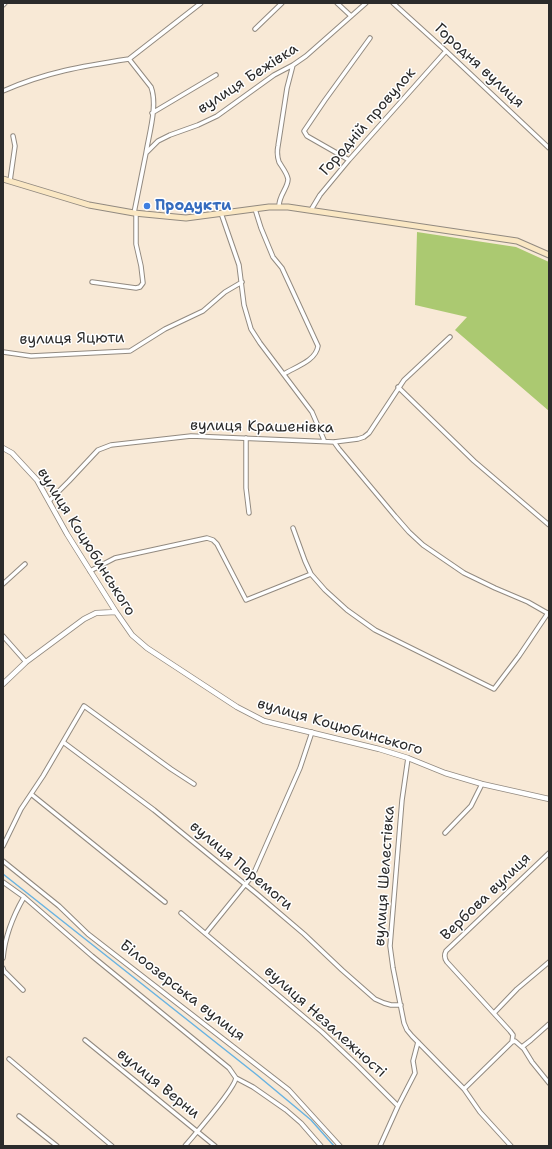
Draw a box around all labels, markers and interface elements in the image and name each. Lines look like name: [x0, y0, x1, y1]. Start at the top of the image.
street label: Городня вулиця: [431, 20, 527, 112]
street label: вулиця Бежівка: [194, 40, 302, 118]
street label: Городній провулок: [316, 64, 420, 180]
place label: Продукти: [155, 197, 231, 215]
marker: Продукти: [142, 201, 152, 211]
street label: вулиця Яцюти: [19, 329, 125, 349]
street label: вулиця Крашенівка: [190, 417, 334, 437]
street label: вулиця Коцюбинського: [33, 465, 139, 619]
street label: вулиця Коцюбинського: [255, 695, 425, 759]
street label: вулиця Шелестівка: [371, 805, 399, 947]
street label: вулиця Перемоги: [186, 818, 296, 914]
street label: Вербова вулиця: [437, 849, 535, 945]
street label: Білоозерська вулиця: [116, 937, 248, 1045]
street label: вулиця Незалежності: [260, 962, 390, 1082]
street label: вулиця Верни: [113, 1045, 203, 1123]

